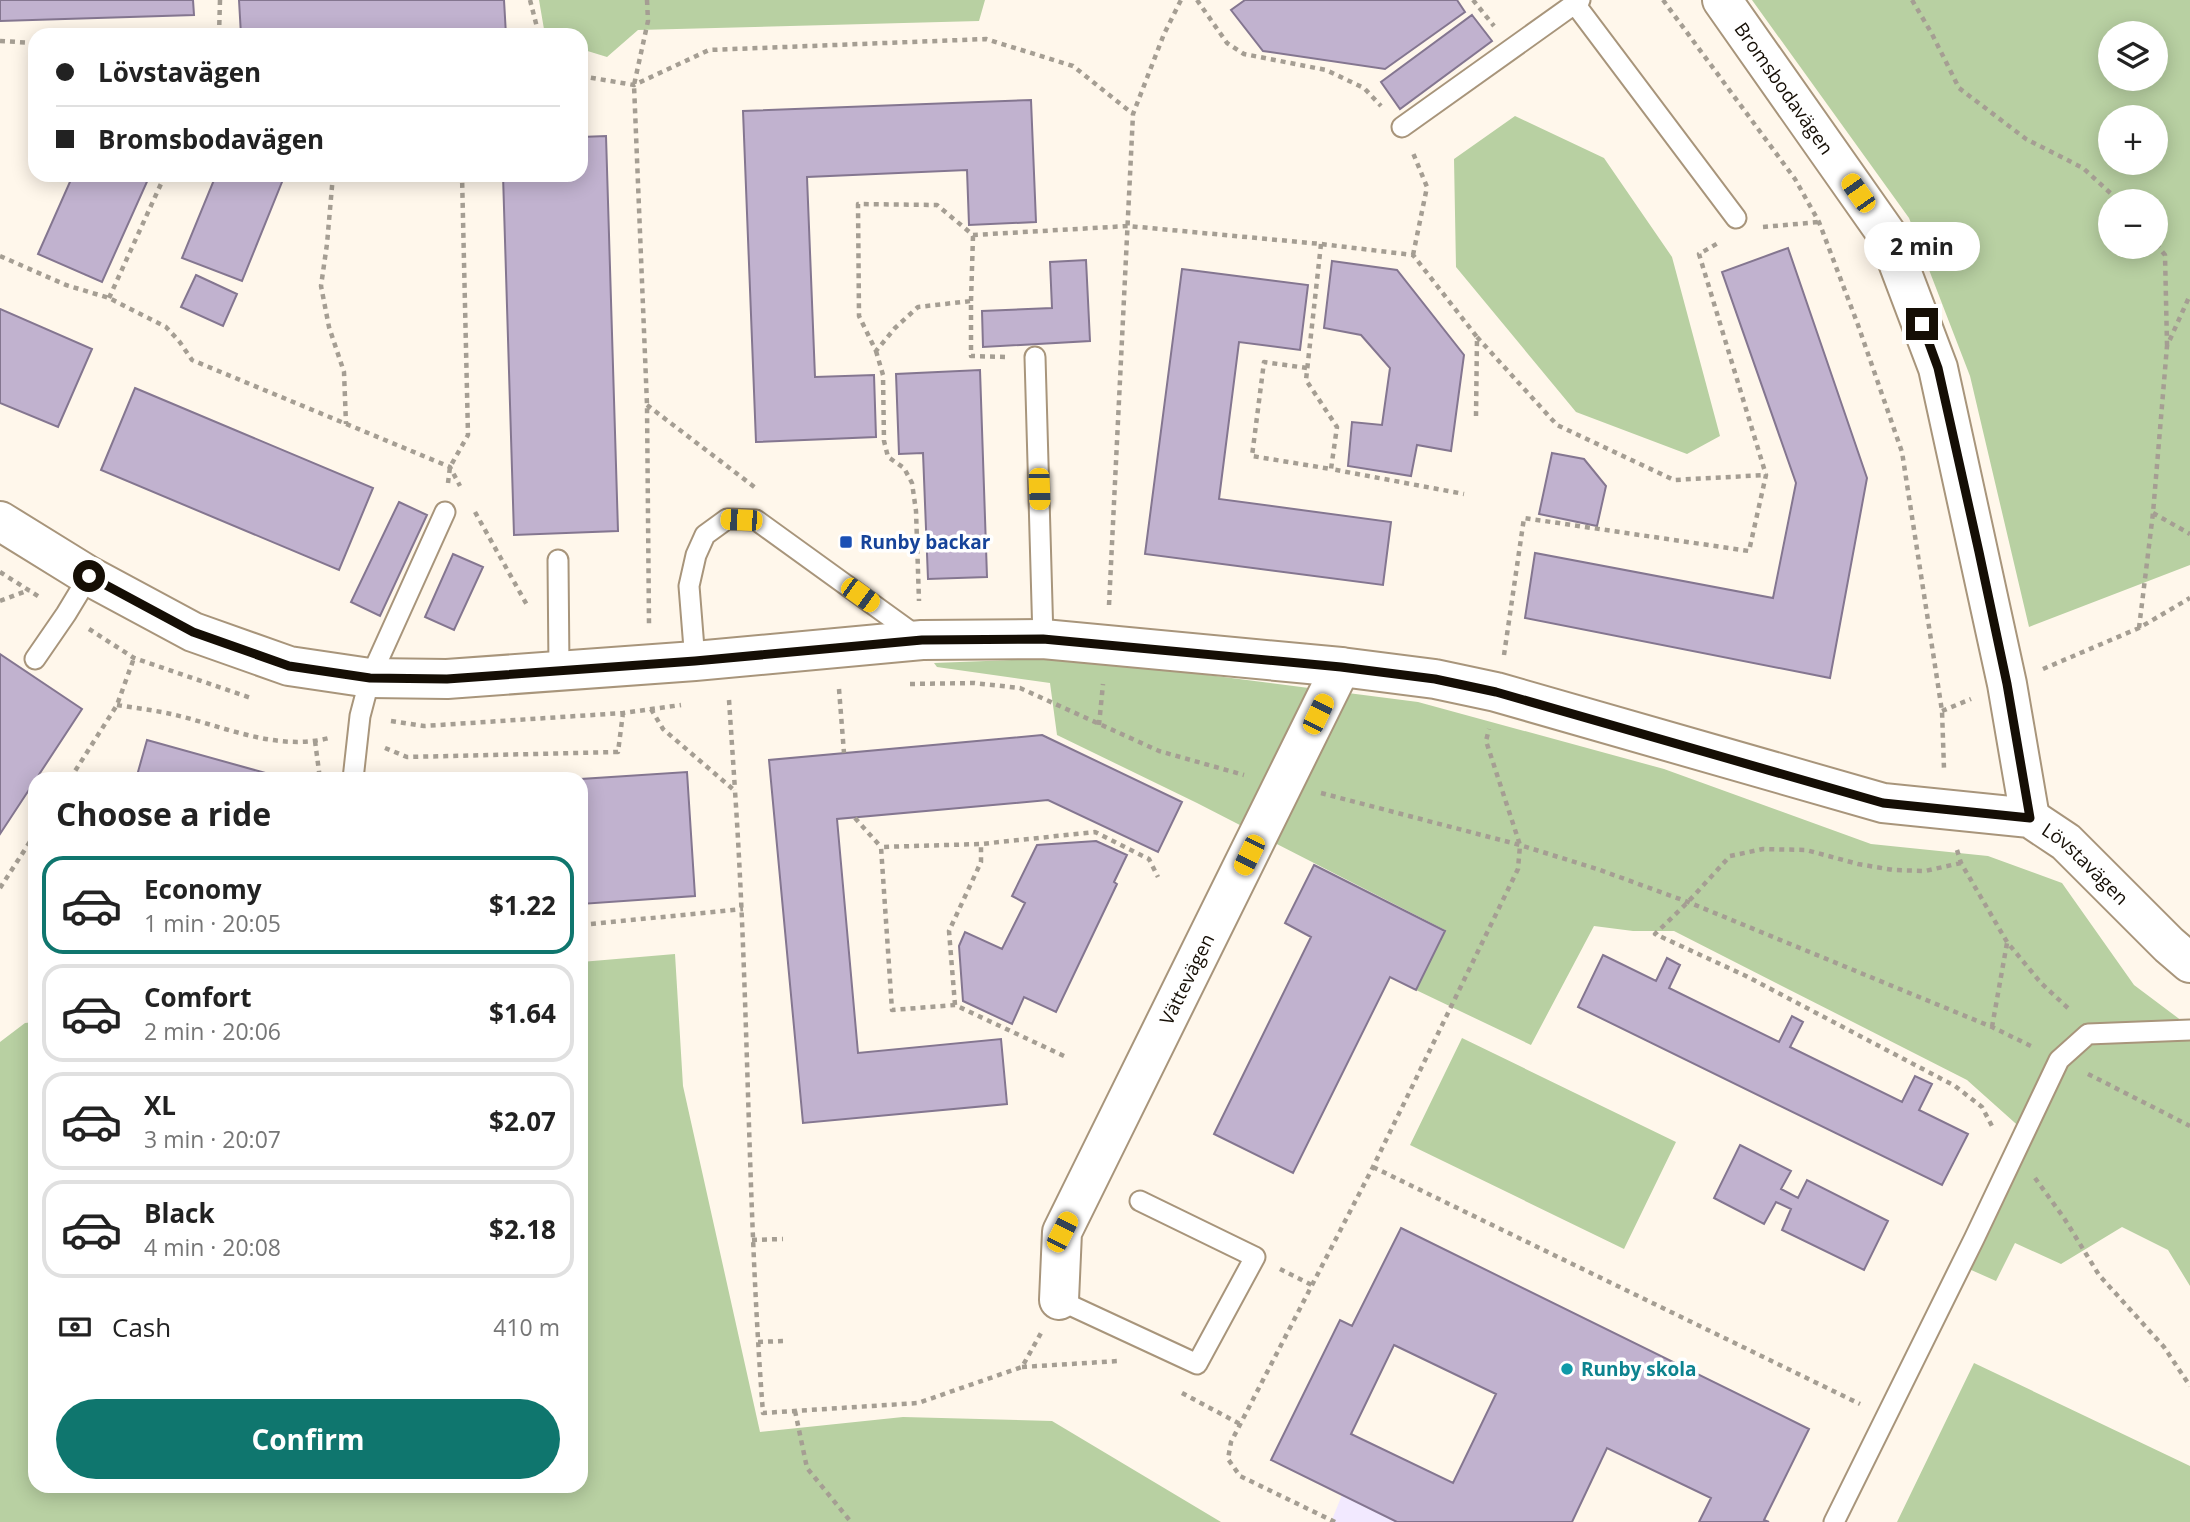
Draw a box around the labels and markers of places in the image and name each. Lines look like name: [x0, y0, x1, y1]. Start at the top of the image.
place label: Runby backar: [860, 529, 991, 555]
marker: Runby backar: [838, 534, 854, 550]
place label: Runby skola: [1581, 1356, 1697, 1382]
marker: Runby skola: [1559, 1361, 1575, 1377]

